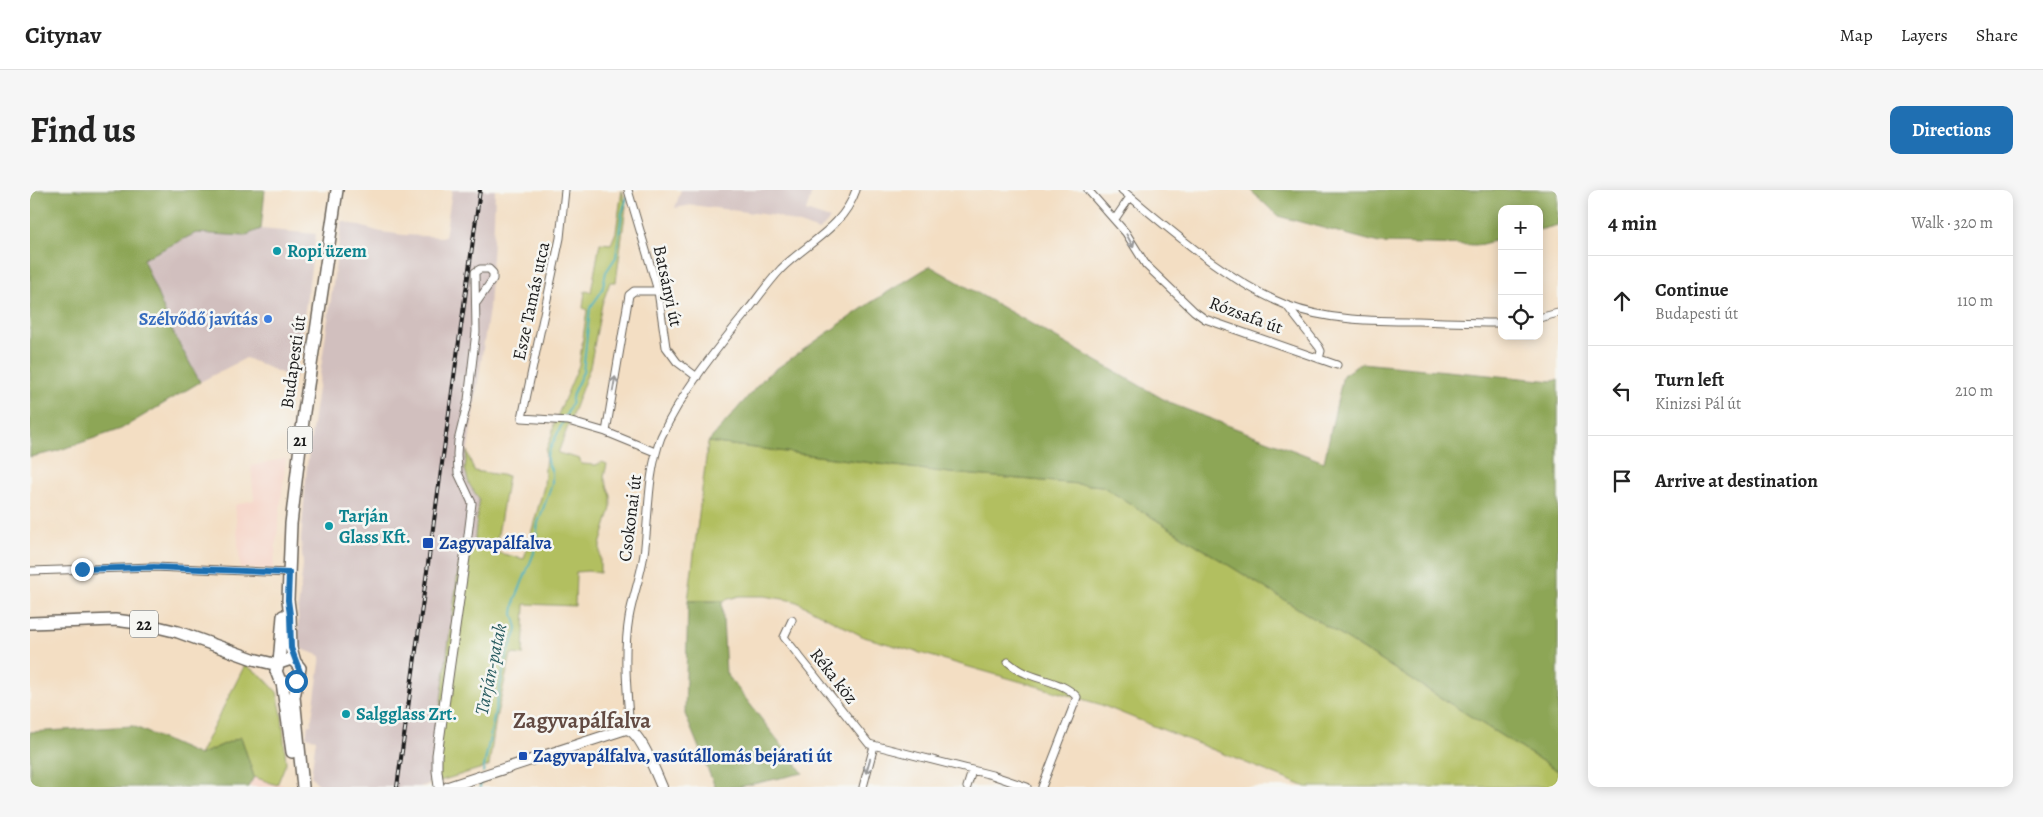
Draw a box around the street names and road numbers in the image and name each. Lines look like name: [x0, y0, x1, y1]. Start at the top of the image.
street label: Esze Tamás utca: [507, 239, 555, 363]
street label: Batsányi út: [648, 243, 688, 329]
street label: Rózsafa út: [1206, 291, 1286, 339]
street label: Budapesti út: [275, 314, 311, 410]
road number: 21: [288, 426, 312, 454]
street label: Csokonai út: [613, 473, 647, 563]
road number: 22: [130, 610, 158, 638]
street label: Réka köz: [805, 643, 863, 709]

